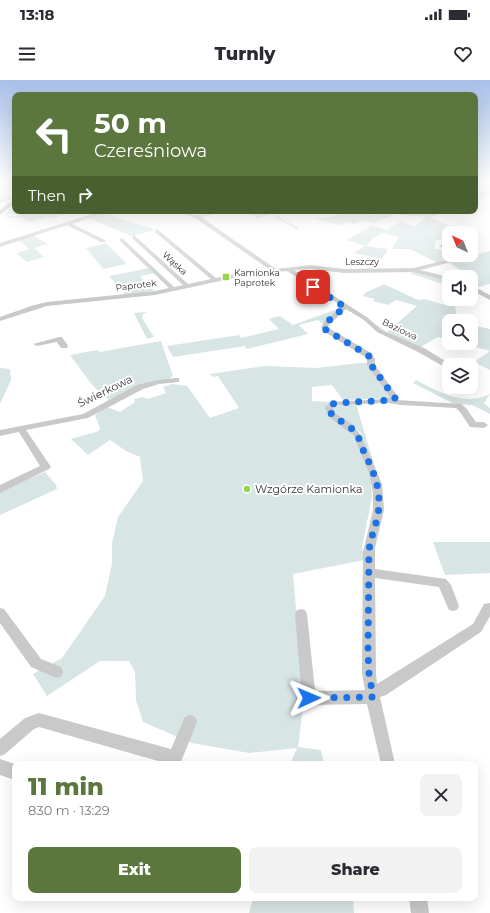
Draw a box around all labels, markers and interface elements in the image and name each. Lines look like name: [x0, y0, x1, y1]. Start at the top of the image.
text: 13:18: [20, 5, 54, 24]
icon: menu: [16, 43, 38, 65]
text: Turnly: [215, 43, 275, 65]
icon: heart: [452, 43, 474, 65]
text: 50 m: [94, 106, 167, 140]
icon: left: [28, 108, 80, 160]
text: Czereśniowa: [94, 140, 207, 162]
icon: right: [74, 184, 96, 206]
text: Then: [28, 186, 66, 205]
north arrow: [442, 226, 478, 262]
map controls: [442, 226, 478, 394]
street label: Wąska: [160, 249, 190, 277]
street label: Leszczy: [345, 256, 379, 267]
place label: Kamionka Paprotek: [234, 267, 280, 288]
pin: [296, 270, 330, 304]
button: sound: [442, 270, 478, 306]
marker: Kamionka Paprotek: [221, 272, 231, 282]
icon: arrive: [302, 276, 324, 298]
street label: Paprotek: [115, 277, 158, 293]
button: search: [442, 314, 478, 350]
street label: Baziowa: [381, 316, 419, 342]
button: layers: [442, 358, 478, 394]
street label: Świerkowa: [75, 372, 135, 410]
place label: Wzgórze Kamionka: [255, 482, 362, 496]
marker: Wzgórze Kamionka: [242, 484, 252, 494]
position arrow: [288, 677, 330, 719]
text: 11 min: [28, 772, 104, 801]
button: close: [420, 774, 462, 816]
text: 830 m · 13:29: [28, 802, 110, 818]
button: Exit: [28, 847, 241, 893]
button: Share: [249, 847, 462, 893]

